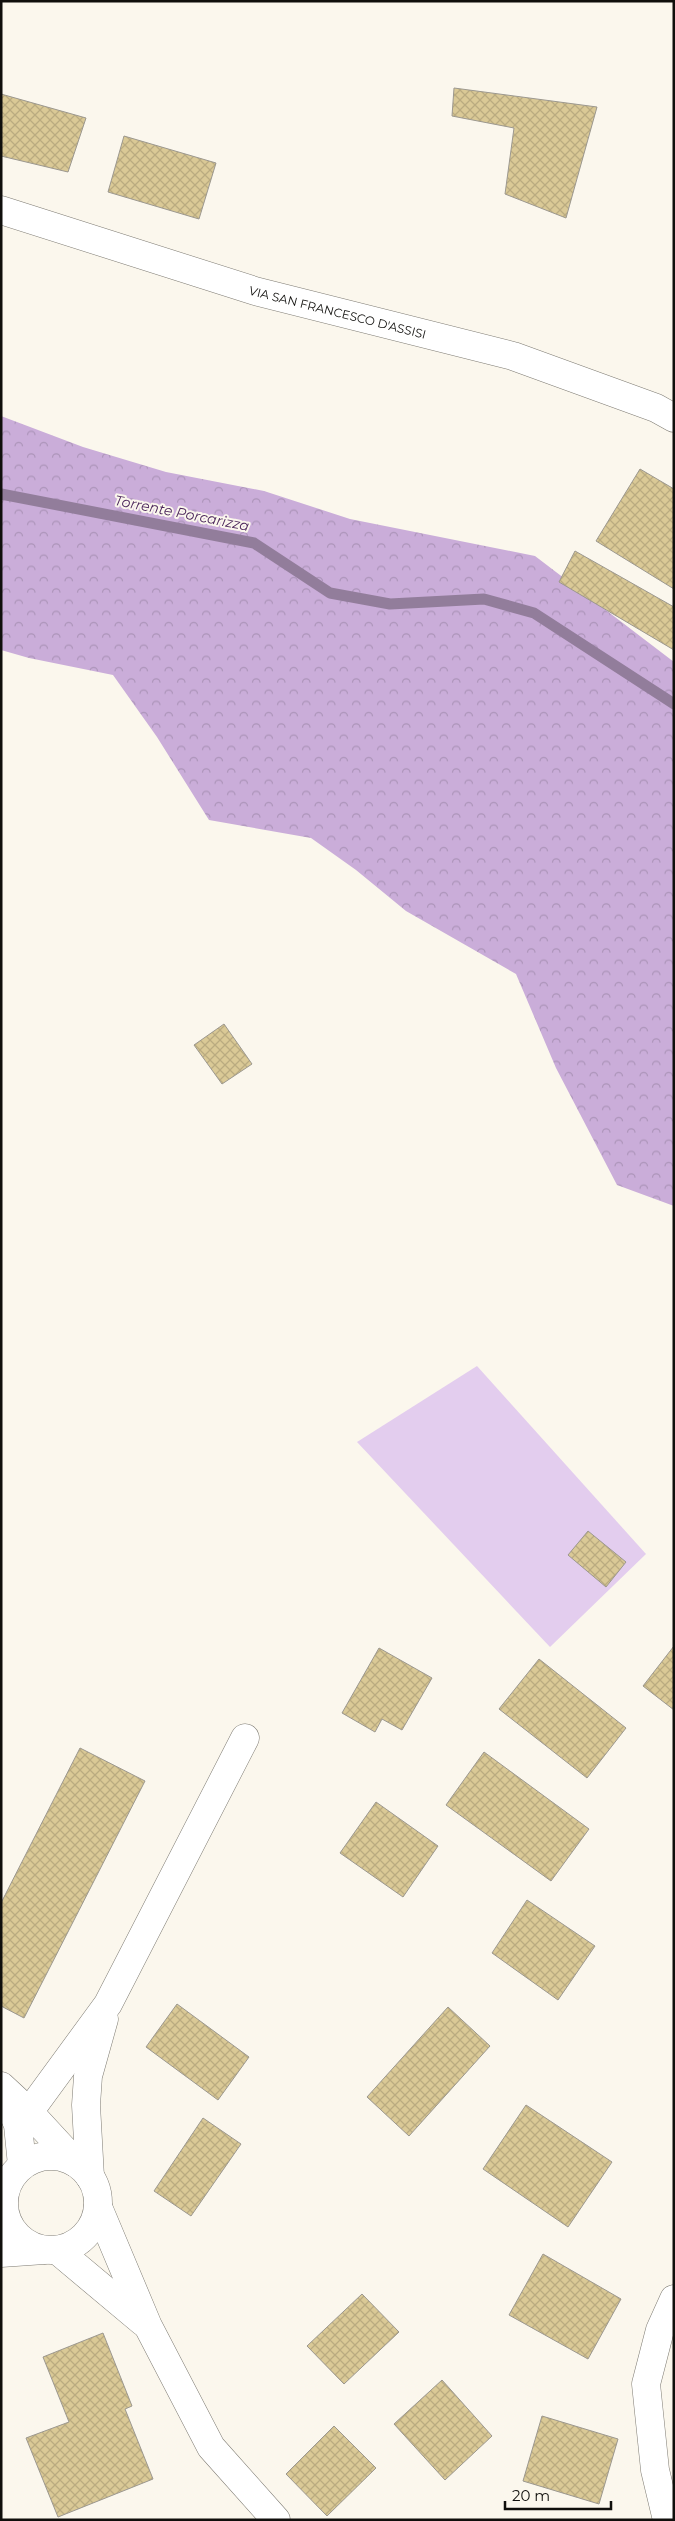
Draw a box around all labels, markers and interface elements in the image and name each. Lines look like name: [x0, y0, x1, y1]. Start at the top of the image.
street label: VIA SAN FRANCESCO D'ASSISI: [247, 282, 428, 341]
water label: Torrente Porcarizza: [113, 491, 251, 535]
scale bar: [505, 2478, 611, 2510]
text: 20 m: [512, 2486, 550, 2505]

